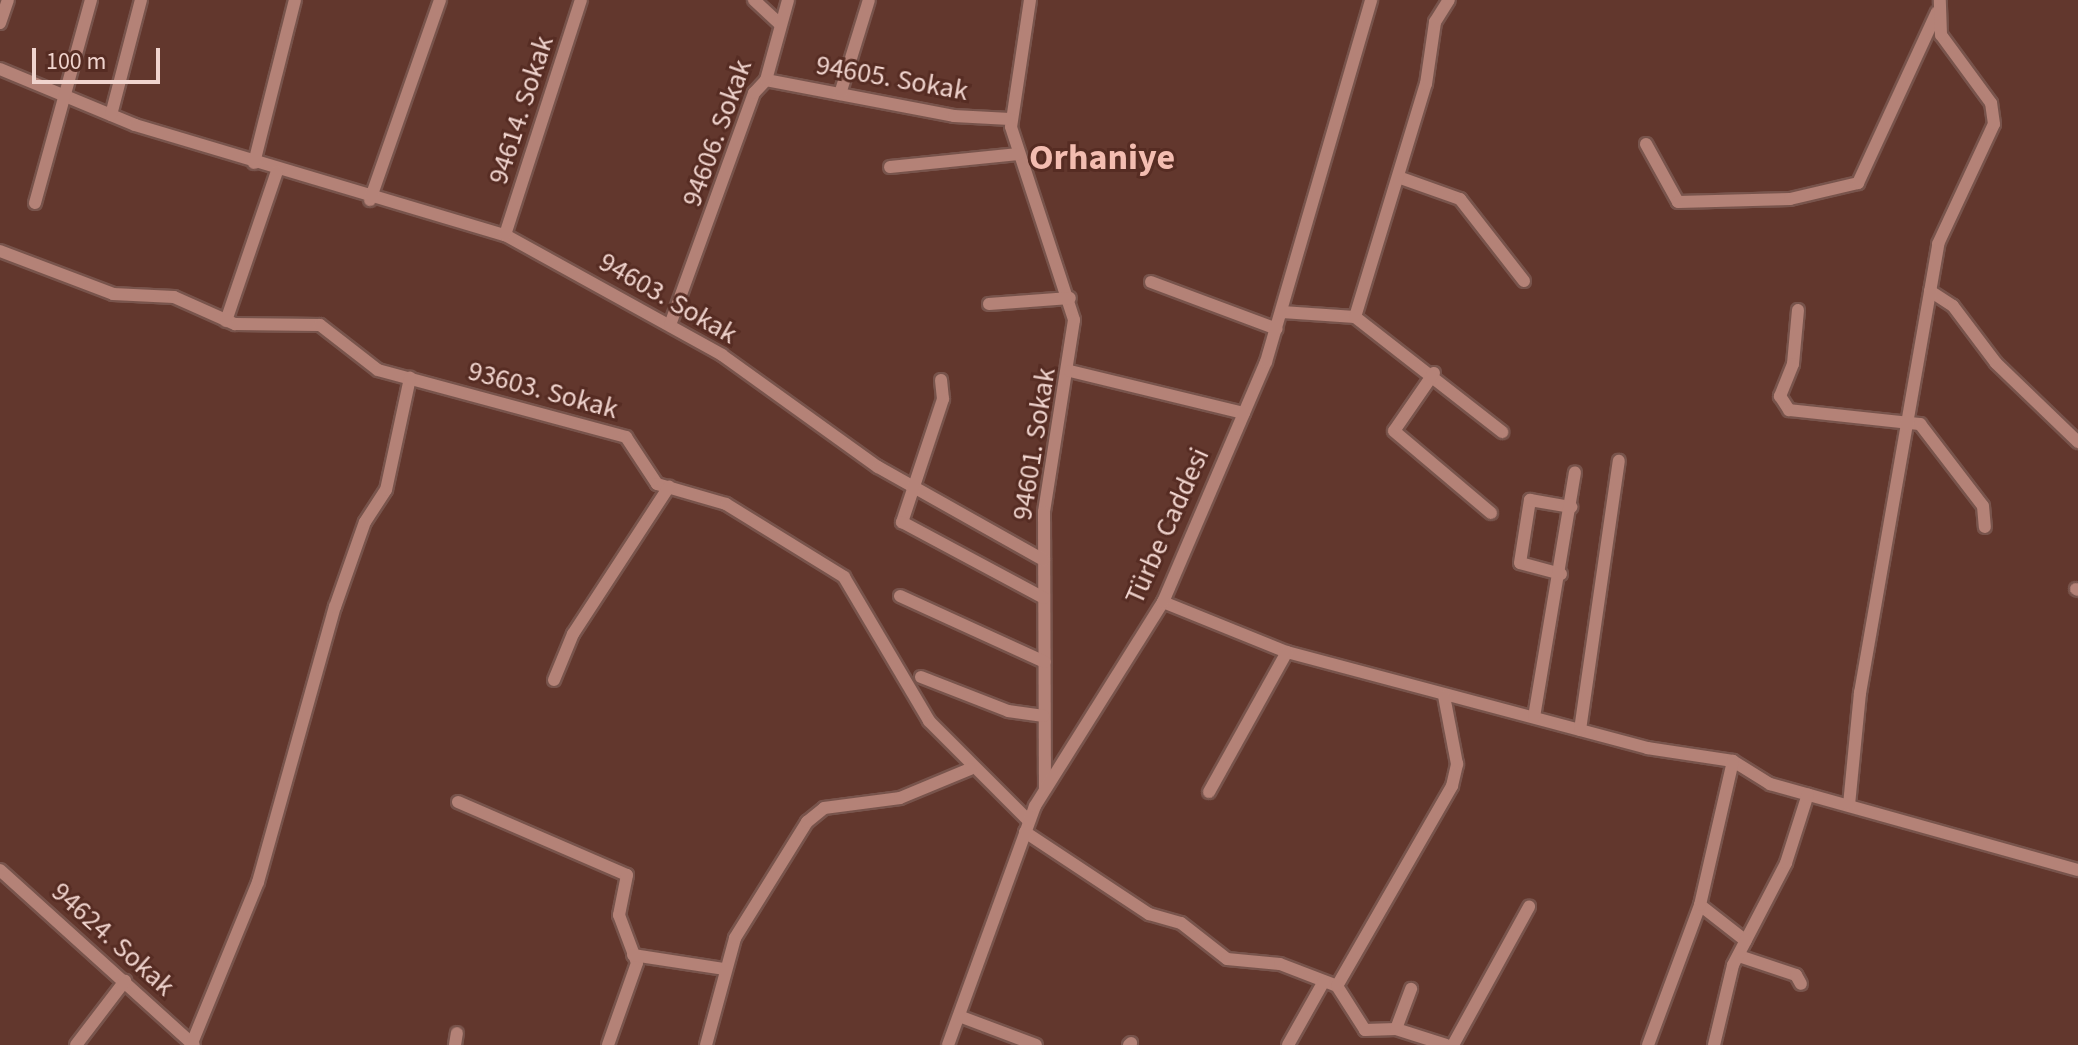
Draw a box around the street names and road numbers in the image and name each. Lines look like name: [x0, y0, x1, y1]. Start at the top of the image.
street label: 94614. Sokak: [481, 32, 561, 188]
street label: 94605. Sokak: [813, 48, 971, 108]
street label: 94606. Sokak: [675, 55, 759, 211]
street label: 94603. Sokak: [593, 245, 743, 351]
street label: 93603. Sokak: [464, 354, 622, 426]
street label: 94601. Sokak: [1005, 365, 1063, 523]
street label: Türbe Caddesi: [1118, 443, 1216, 609]
street label: 94624. Sokak: [45, 875, 181, 1003]

